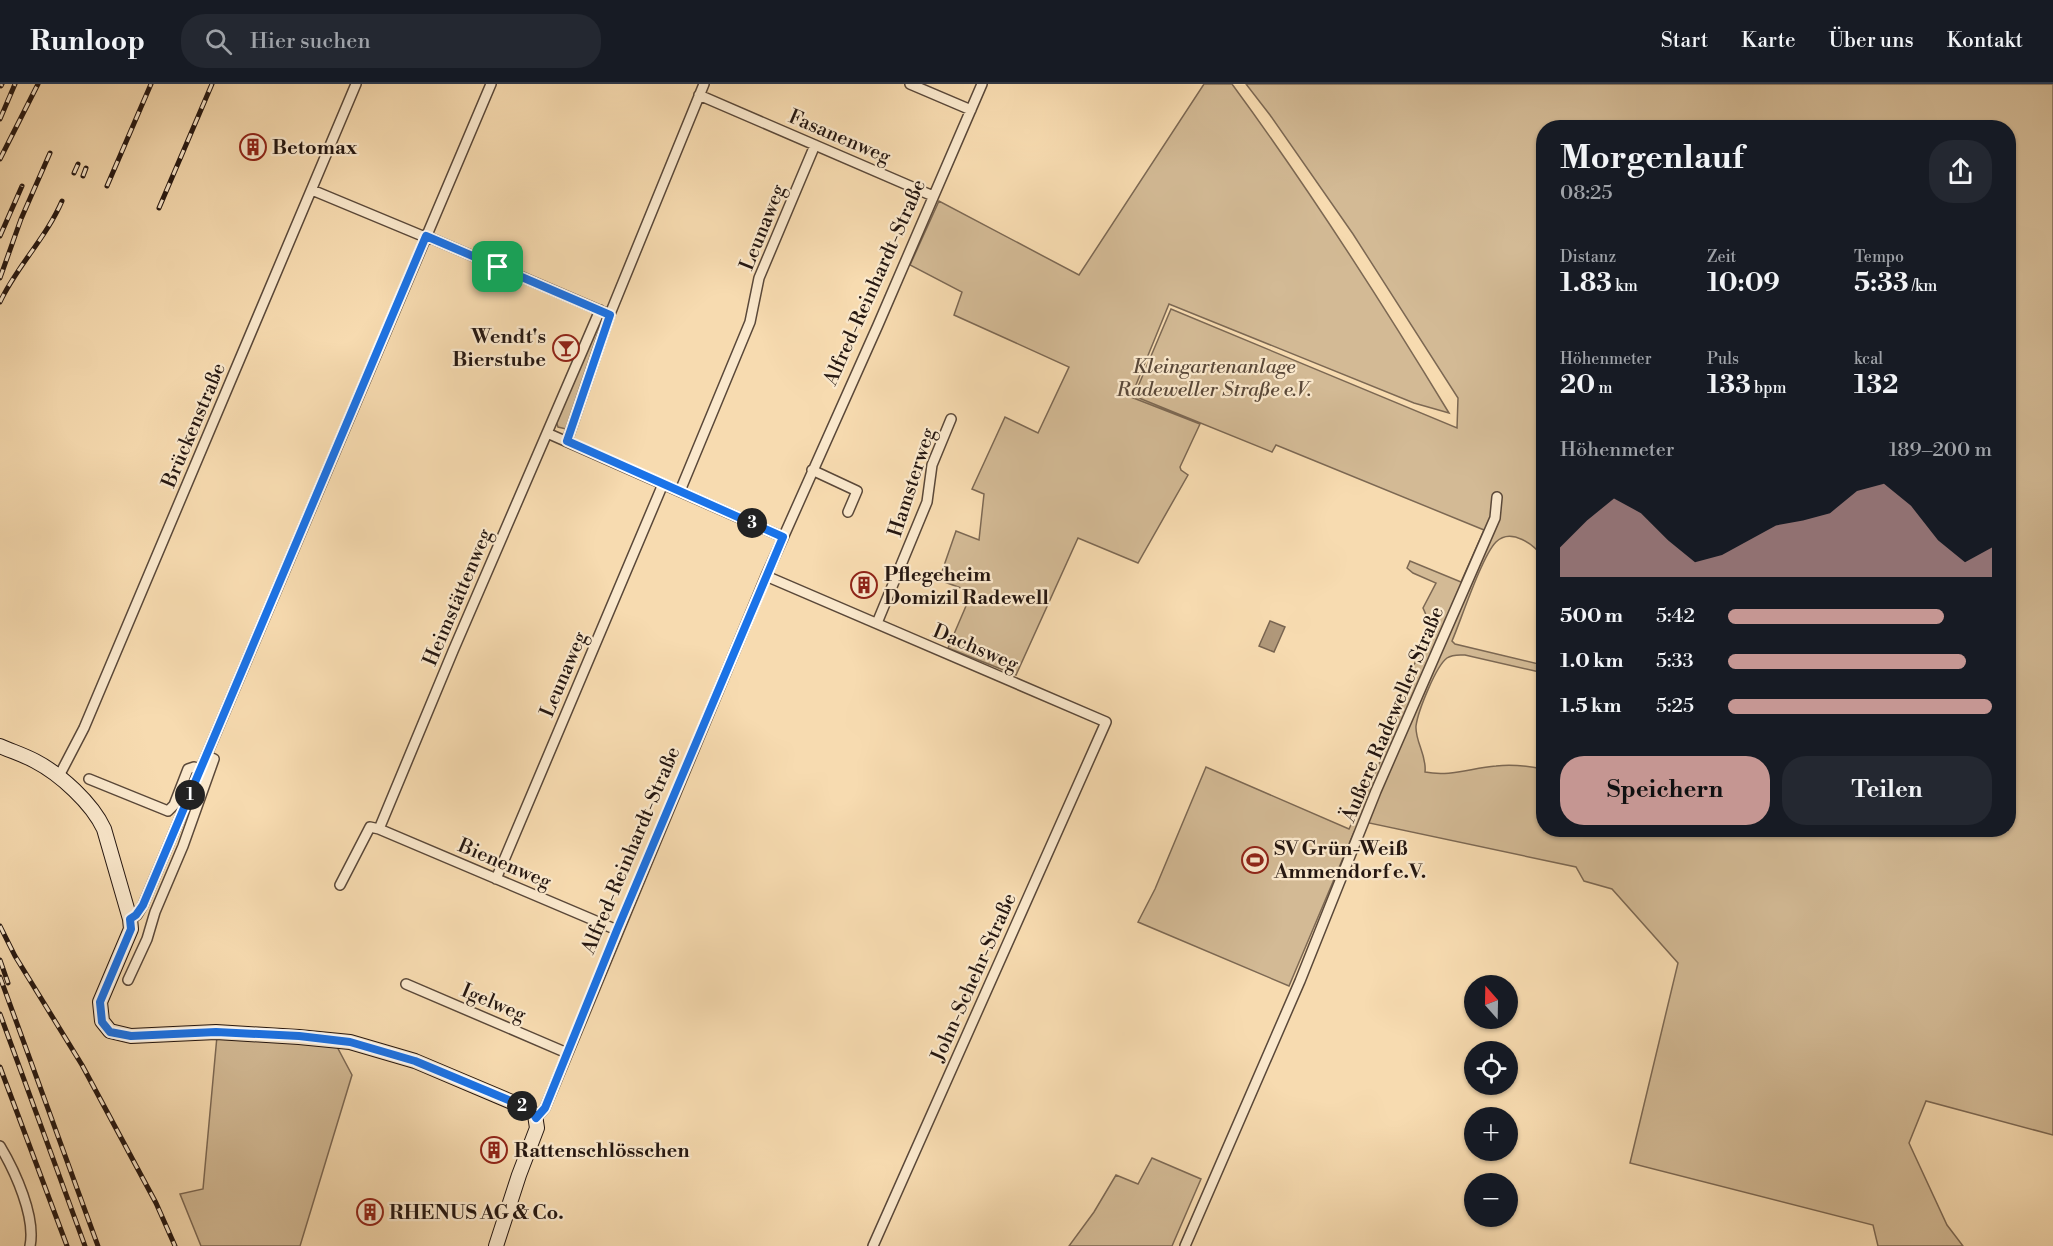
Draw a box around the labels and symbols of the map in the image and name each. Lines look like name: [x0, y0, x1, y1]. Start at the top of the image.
street label: Fasanenweg: [784, 105, 895, 170]
building icon: Betomax: [238, 132, 268, 162]
place label: Betomax: [272, 136, 358, 161]
street label: Alfred-Reinhardt-Straße: [818, 176, 932, 390]
street label: Leunaweg: [735, 180, 792, 274]
pin: [472, 241, 523, 292]
place label: Wendt's Bierstube: [452, 325, 546, 373]
bar icon: Wendt's Bierstube: [551, 333, 581, 363]
park label: Kleingartenanlage Radeweller Straße e.V.: [1116, 355, 1312, 403]
street label: Brückenstraße: [156, 359, 232, 493]
street label: Hamsterweg: [883, 424, 942, 540]
pin: 3: [737, 508, 767, 538]
street label: Heimstättenweg: [418, 525, 499, 670]
place label: Pflegeheim Domizil Radewell: [884, 563, 1049, 611]
building icon: Pflegeheim Domizil Radewell: [849, 570, 879, 600]
street label: Äußere Radeweller Straße: [1335, 603, 1450, 827]
street label: Dachsweg: [929, 619, 1023, 678]
street label: Leunaweg: [535, 627, 594, 721]
street label: Alfred-Reinhardt-Straße: [576, 743, 686, 959]
pin: 1: [175, 780, 205, 810]
street label: Bienenweg: [453, 833, 555, 895]
place label: SV Grün-Weiß Ammendorf e.V.: [1273, 837, 1426, 885]
sports icon: SV Grün-Weiß Ammendorf e.V.: [1240, 845, 1270, 875]
street label: John-Schehr-Straße: [926, 889, 1023, 1067]
north arrow: [1464, 975, 1518, 1029]
street label: Igelweg: [457, 979, 530, 1028]
pin: 2: [507, 1091, 537, 1121]
building icon: Rattenschlösschen: [479, 1135, 509, 1165]
place label: Rattenschlösschen: [514, 1139, 690, 1164]
building icon: RHENUS AG & Co.: [355, 1197, 385, 1227]
place label: RHENUS AG & Co.: [389, 1201, 564, 1226]

